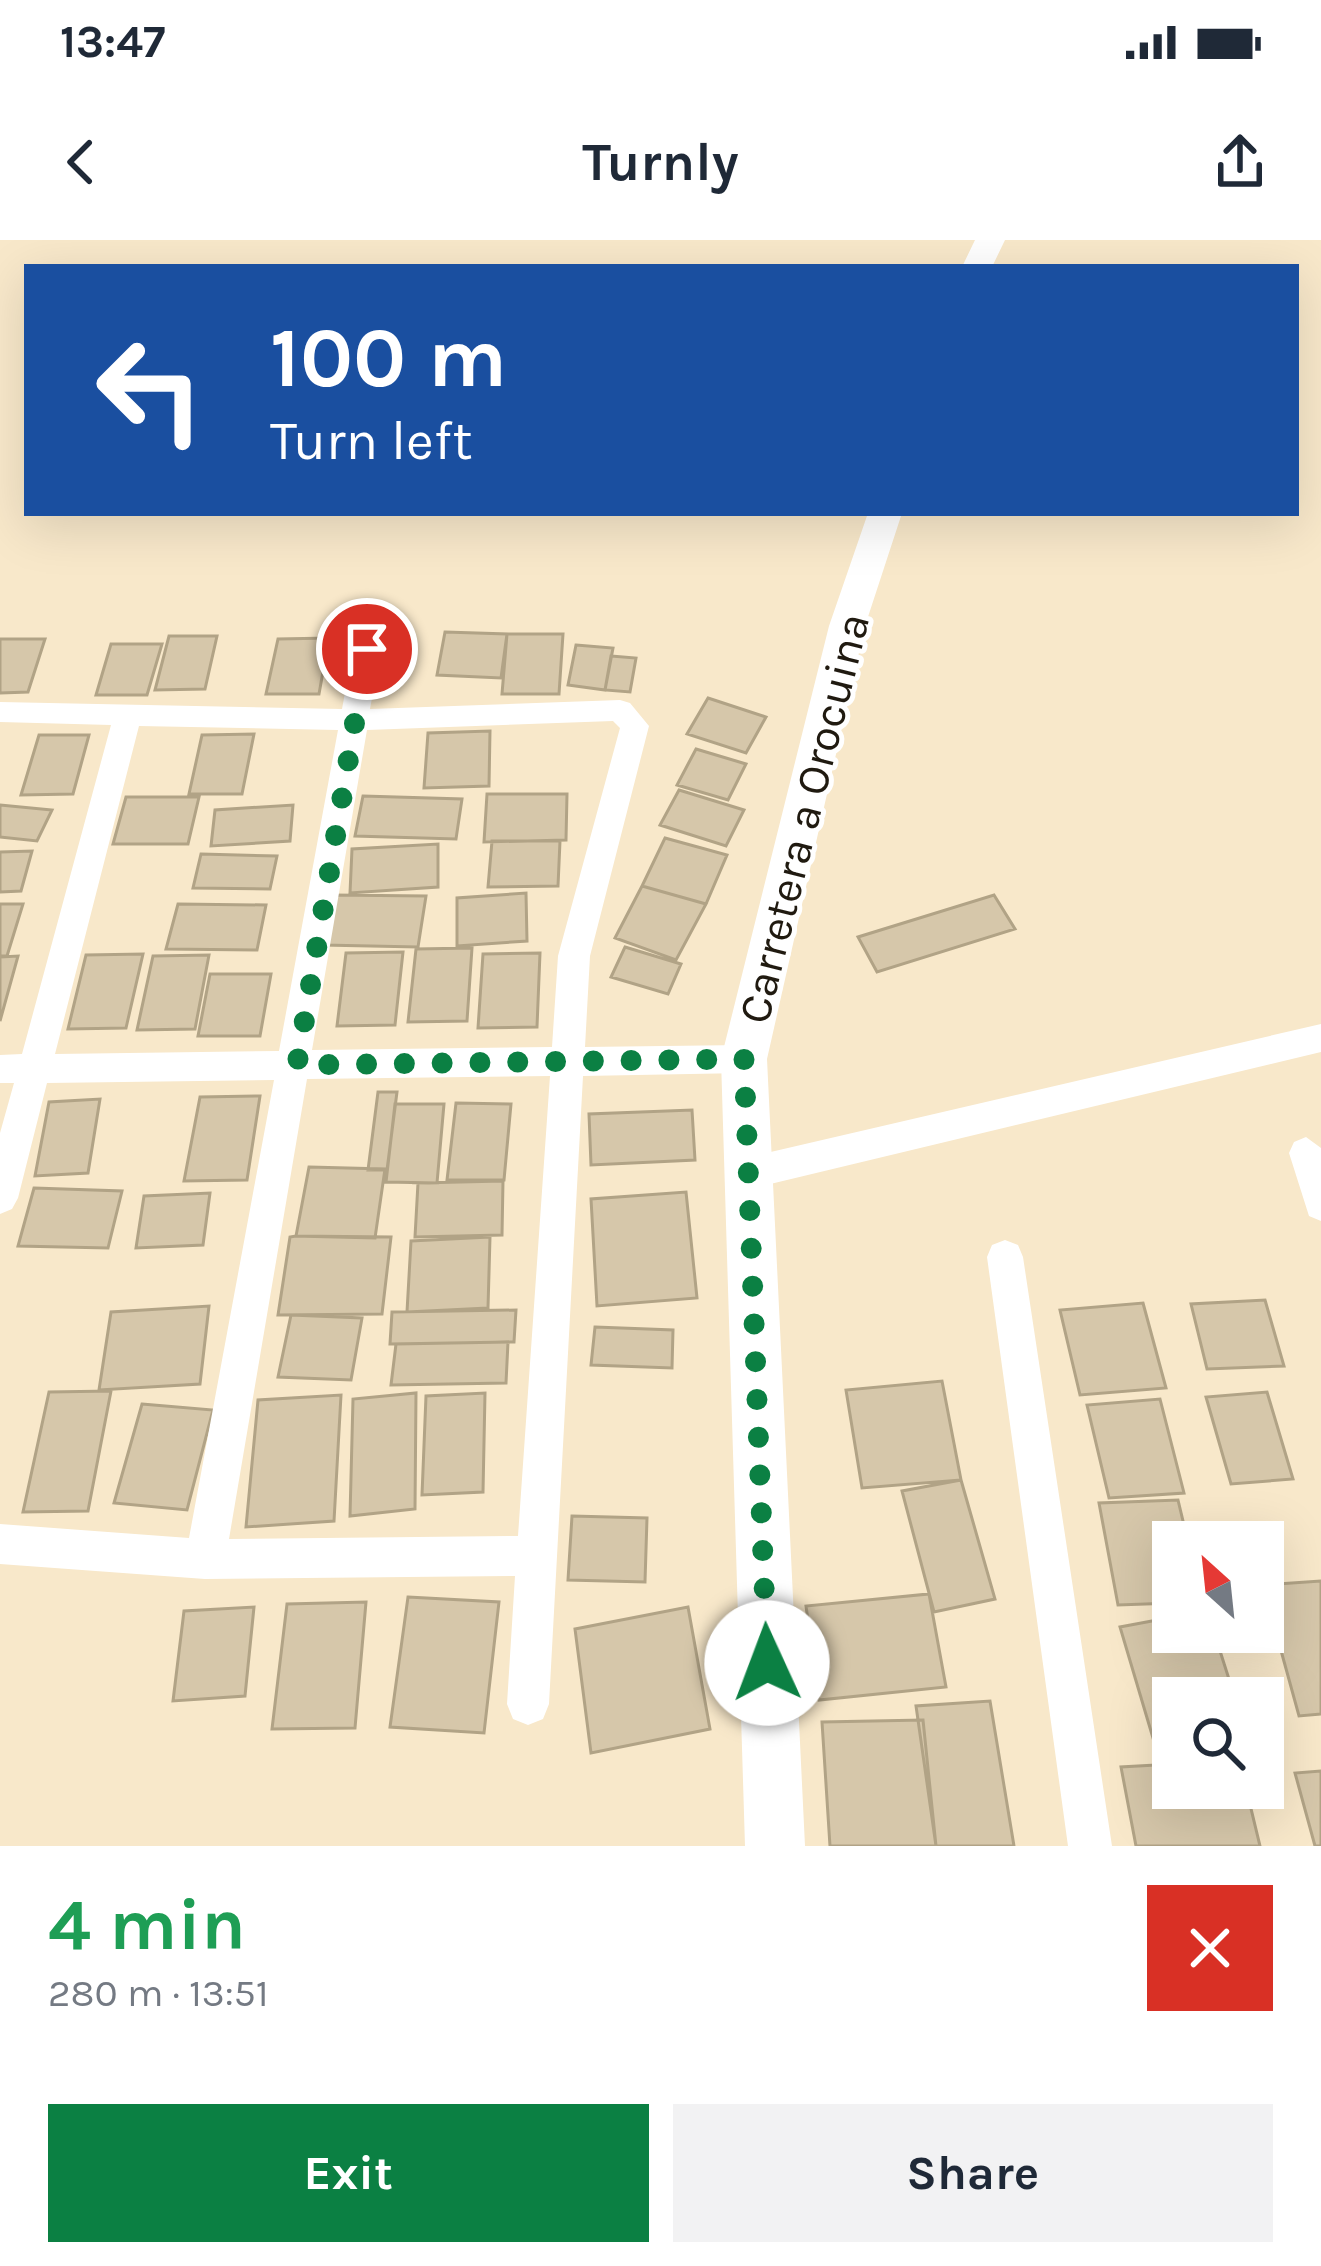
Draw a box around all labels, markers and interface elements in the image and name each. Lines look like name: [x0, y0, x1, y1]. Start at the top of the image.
text: 13:47: [60, 16, 165, 68]
icon: back: [48, 129, 114, 195]
icon: share: [1207, 129, 1273, 195]
text: Turnly: [582, 130, 739, 194]
text: 100 m: [270, 309, 507, 407]
icon: left: [72, 312, 228, 468]
text: Turn left: [270, 409, 473, 473]
pin: [316, 598, 418, 700]
street label: Carretera a Orocuina: [728, 608, 880, 1029]
icon: arrive: [334, 616, 400, 682]
north arrow: [1152, 1521, 1284, 1653]
map controls: [1152, 1521, 1284, 1809]
position arrow: [704, 1600, 830, 1726]
button: search: [1152, 1677, 1284, 1809]
text: 4 min: [48, 1883, 246, 1967]
button: close: [1147, 1885, 1273, 2011]
text: 280 m · 13:51: [48, 1970, 269, 2016]
button: Exit: [48, 2104, 649, 2242]
button: Share: [673, 2104, 1273, 2242]

